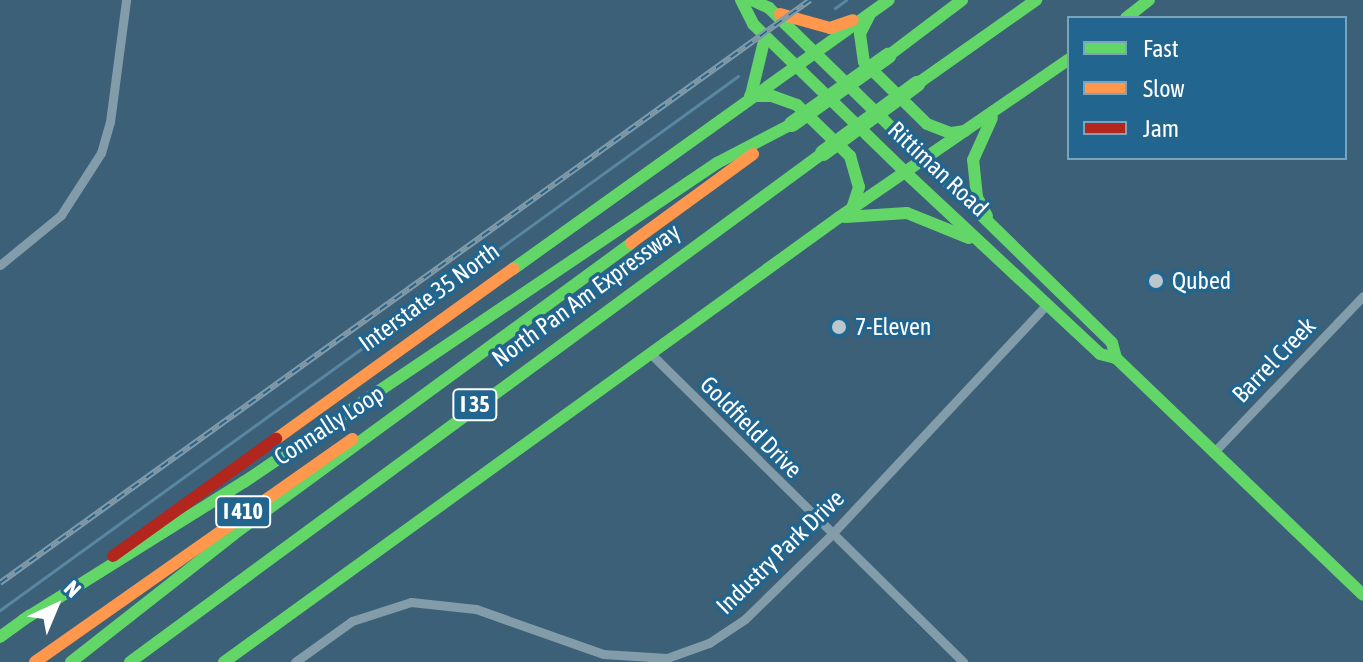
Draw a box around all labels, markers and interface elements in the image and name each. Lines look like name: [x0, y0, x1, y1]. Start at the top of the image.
legend: [1067, 16, 1347, 160]
text: Fast: [1143, 35, 1179, 62]
text: Slow: [1143, 75, 1185, 102]
street label: Rittiman Road: [882, 115, 994, 223]
text: Jam: [1143, 115, 1179, 142]
street label: North Pan Am Expressway: [486, 217, 686, 373]
street label: Interstate 35 North: [353, 236, 505, 358]
place label: Qubed: [1172, 267, 1231, 295]
marker: Qubed: [1147, 272, 1165, 290]
street label: Barrel Creek: [1226, 311, 1322, 409]
place label: 7-Eleven: [855, 313, 931, 341]
marker: 7-Eleven: [830, 318, 848, 336]
street label: Goldfield Drive: [694, 370, 808, 484]
street label: Connally Loop: [269, 379, 389, 471]
road number: I 35: [451, 387, 499, 423]
street label: Industry Park Drive: [710, 484, 850, 620]
road number: I 410: [215, 494, 271, 530]
north arrow: [16, 566, 96, 646]
text: N: [59, 575, 86, 603]

